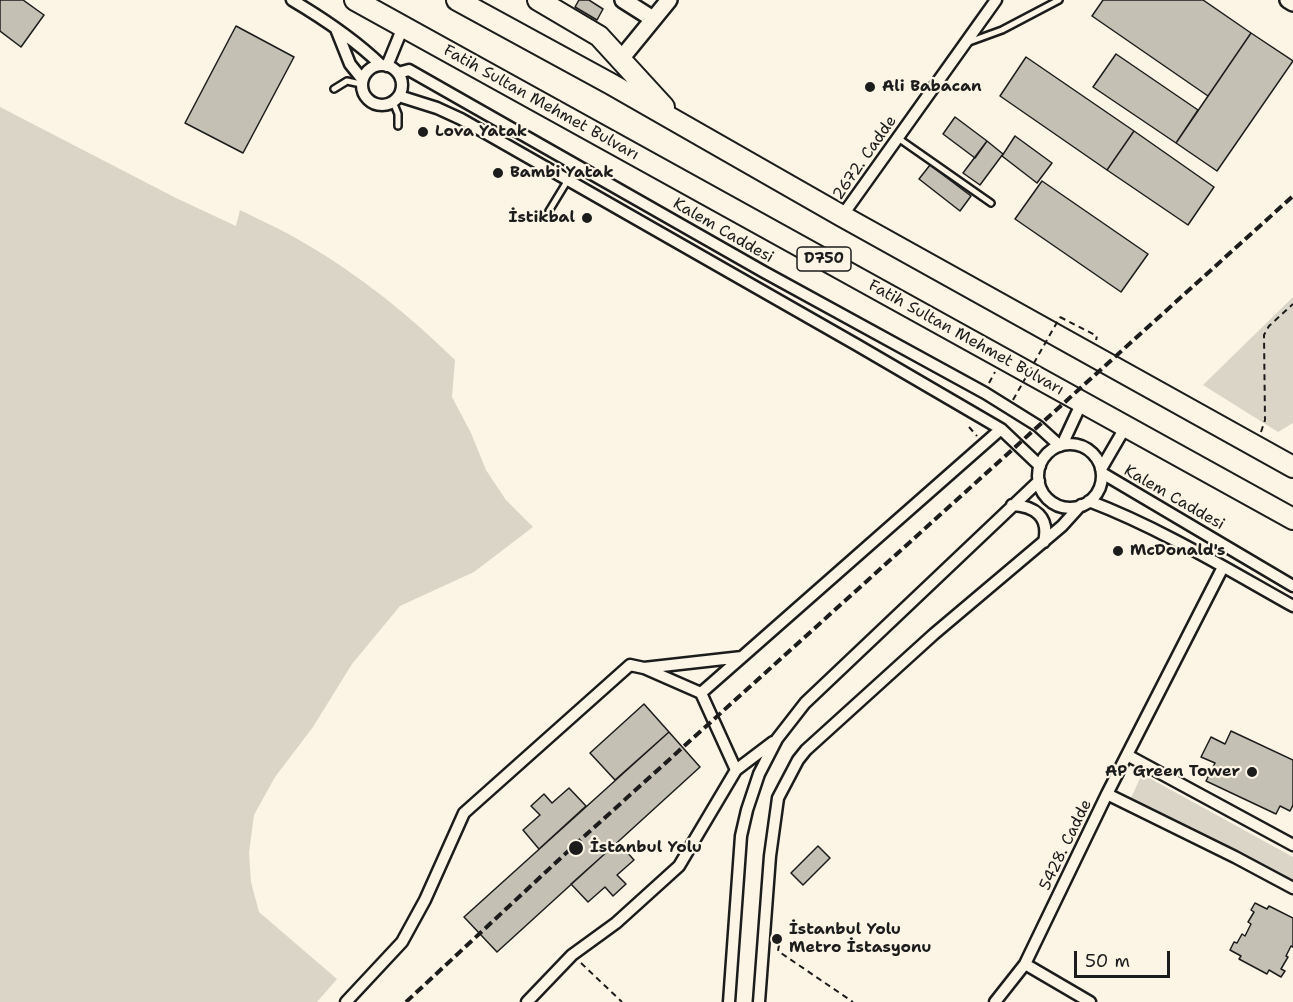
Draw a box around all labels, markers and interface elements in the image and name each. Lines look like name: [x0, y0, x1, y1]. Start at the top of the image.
street label: Fatih Sultan Mehmet Bulvarı: [440, 41, 642, 165]
place label: Ali Babacan: [882, 77, 982, 97]
marker: Ali Babacan: [863, 80, 877, 94]
street label: 2672. Cadde: [829, 112, 901, 204]
place label: Lova Yatak: [435, 122, 527, 142]
marker: Lova Yatak: [416, 125, 430, 139]
place label: Bambi Yatak: [510, 163, 614, 183]
marker: Bambi Yatak: [491, 166, 505, 180]
street label: Kalem Caddesi: [669, 194, 777, 268]
place label: İstikbal: [509, 208, 575, 228]
marker: İstikbal: [580, 211, 594, 225]
road number: D750: [797, 247, 851, 271]
street label: Fatih Sultan Mehmet Bulvarı: [865, 276, 1067, 400]
street label: Kalem Caddesi: [1120, 461, 1228, 535]
place label: McDonald's: [1130, 541, 1225, 561]
marker: McDonald's: [1111, 544, 1125, 558]
place label: AP Green Tower: [1105, 762, 1240, 782]
marker: AP Green Tower: [1245, 765, 1259, 779]
street label: 5428. Cadde: [1036, 796, 1096, 894]
place label: İstanbul Yolu: [590, 838, 702, 858]
marker: İstanbul Yolu: [567, 839, 585, 857]
place label: İstanbul Yolu Metro İstasyonu: [789, 920, 931, 958]
marker: İstanbul Yolu Metro İstasyonu: [770, 932, 784, 946]
scale bar: [1077, 939, 1173, 977]
text: 50 m: [1085, 949, 1130, 973]

